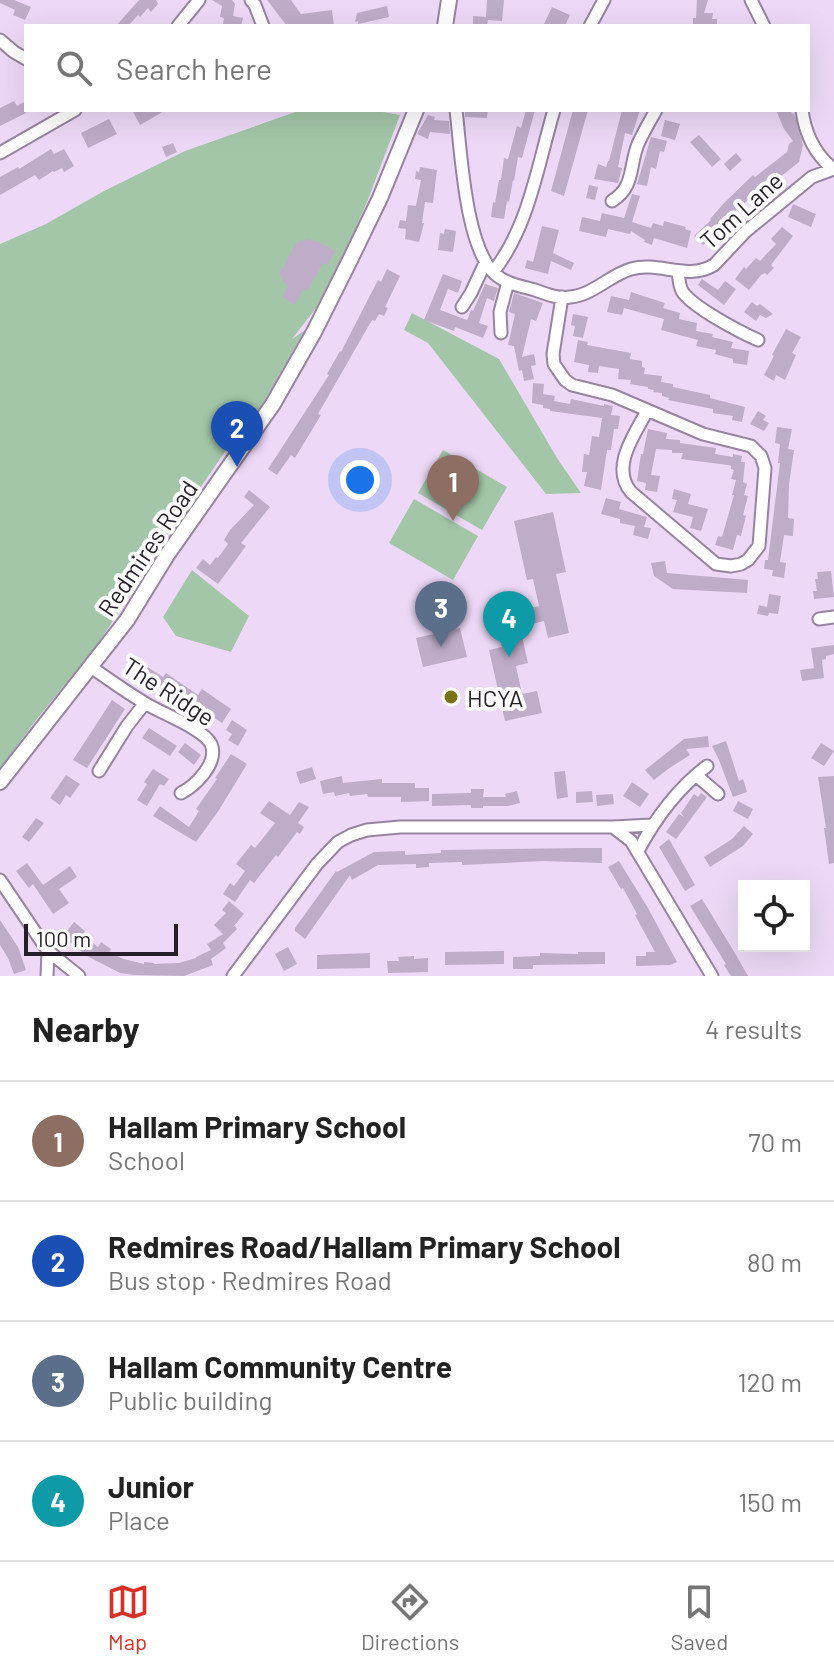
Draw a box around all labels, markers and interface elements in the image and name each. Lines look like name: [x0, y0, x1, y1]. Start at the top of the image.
search box: [24, 24, 810, 112]
icon: search: [52, 46, 96, 90]
text: Search here: [116, 50, 272, 86]
street label: Tom Lane: [694, 165, 788, 255]
pin: 2: [211, 401, 263, 467]
pin: 1: [427, 455, 479, 521]
your location: [340, 460, 380, 500]
street label: Redmires Road: [91, 475, 203, 621]
pin: 3: [415, 581, 467, 647]
pin: 4: [483, 591, 535, 657]
street label: The Ridge: [118, 651, 220, 731]
place label: HCYA: [467, 683, 523, 712]
marker: HCYA: [442, 688, 460, 706]
map controls: [738, 880, 810, 952]
button: locate: [738, 880, 810, 952]
scale bar: [24, 920, 178, 956]
text: 100 m: [36, 925, 91, 951]
text: Nearby: [32, 1008, 140, 1049]
text: 4 results: [705, 1013, 802, 1044]
text: Hallam Primary School: [108, 1108, 406, 1144]
text: 1: [53, 1126, 63, 1157]
text: 70 m: [748, 1126, 802, 1157]
text: School: [108, 1144, 185, 1175]
text: Redmires Road/Hallam Primary School: [108, 1228, 621, 1264]
text: 2: [51, 1246, 65, 1277]
text: 80 m: [747, 1246, 802, 1277]
text: Bus stop · Redmires Road: [108, 1264, 392, 1295]
text: Hallam Community Centre: [108, 1348, 452, 1384]
text: 3: [51, 1366, 65, 1397]
text: 120 m: [738, 1366, 802, 1397]
text: Public building: [108, 1384, 272, 1415]
text: Junior: [108, 1468, 194, 1504]
text: 4: [50, 1486, 66, 1517]
text: 150 m: [738, 1486, 802, 1517]
text: Place: [108, 1504, 170, 1535]
tab: Map: [106, 1580, 150, 1654]
tab: Directions: [361, 1580, 459, 1654]
tab: Saved: [671, 1580, 728, 1654]

